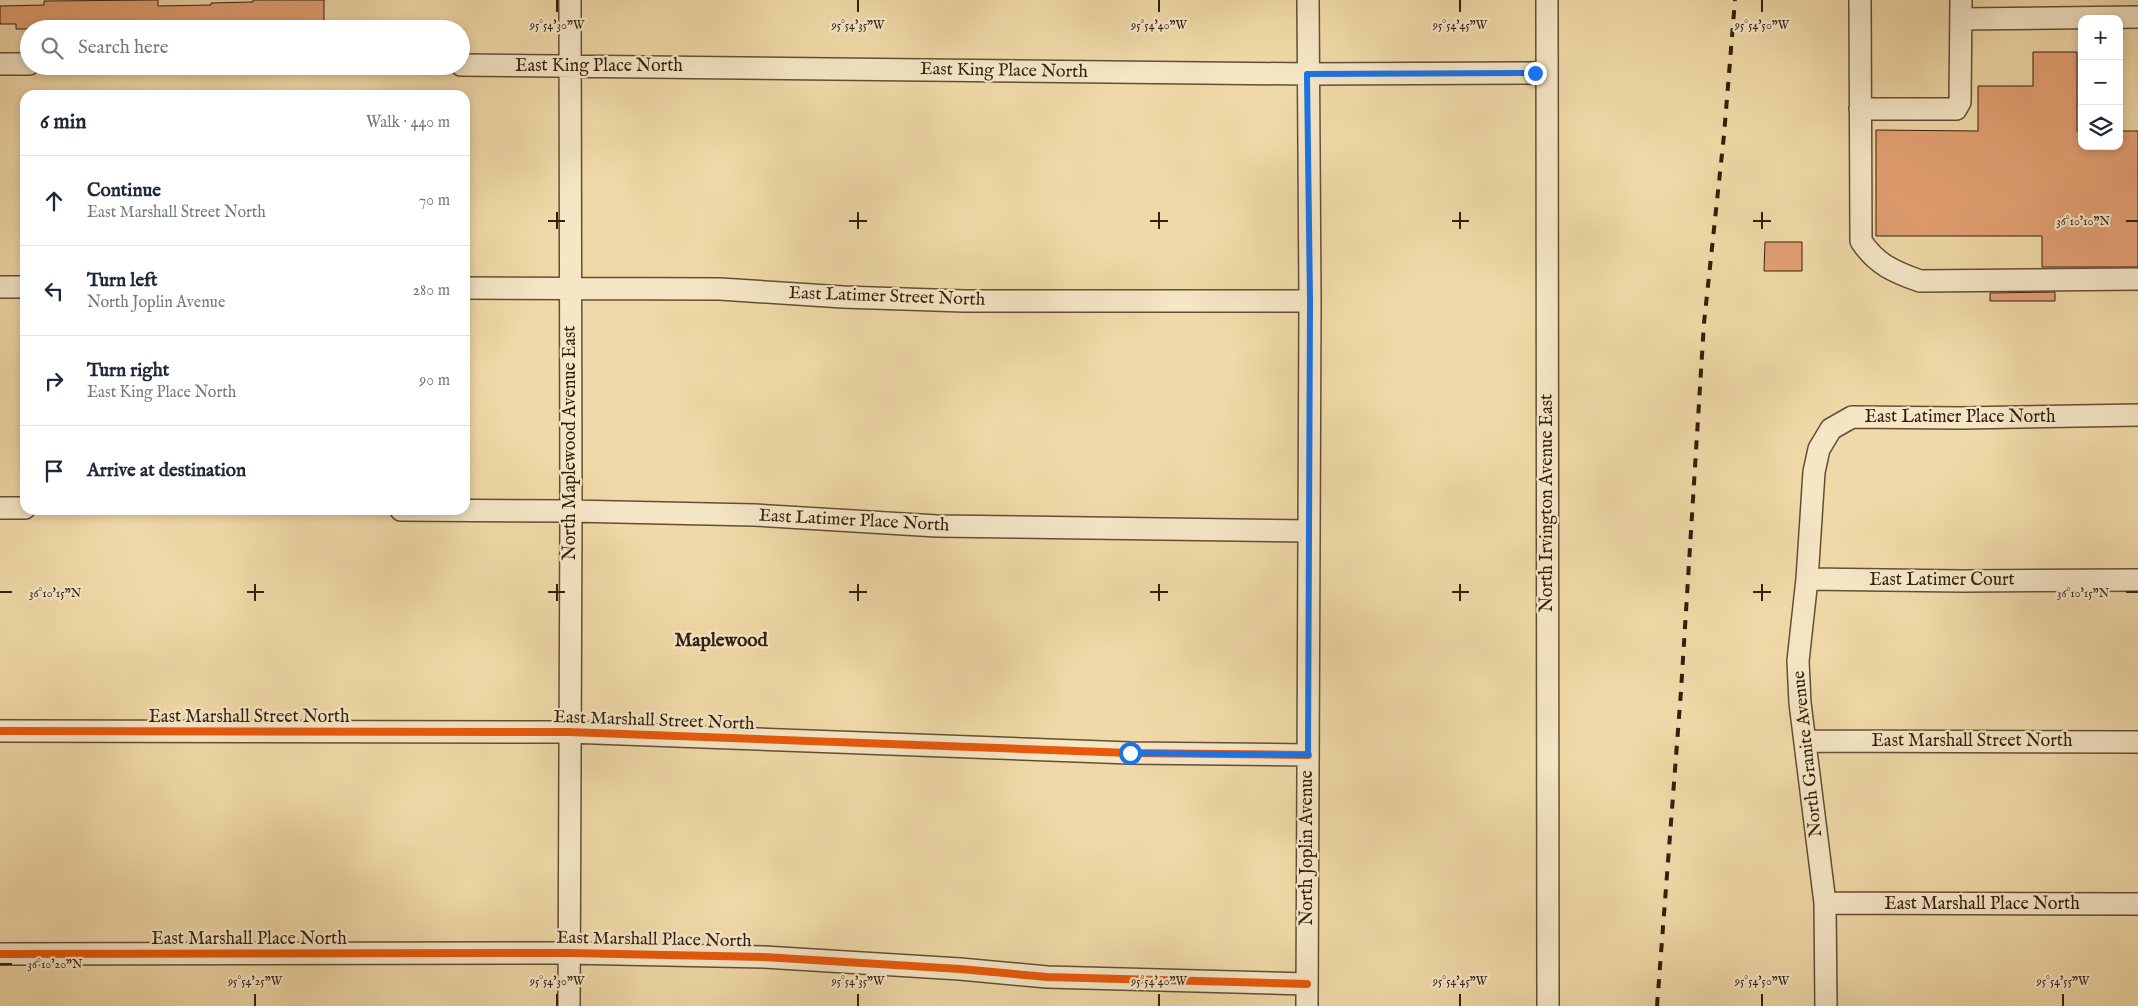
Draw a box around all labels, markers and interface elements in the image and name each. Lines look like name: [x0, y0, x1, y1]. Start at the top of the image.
map controls: [2078, 15, 2123, 150]
button: +: [2078, 15, 2123, 60]
text: 95°54'30"W: [529, 18, 585, 33]
text: 95°54'35"W: [830, 18, 885, 33]
text: 95°54'40"W: [1130, 18, 1188, 33]
text: 95°54'45"W: [1432, 18, 1488, 33]
text: 95°54'50"W: [1734, 18, 1790, 33]
search box: [20, 20, 470, 75]
icon: search: [38, 34, 66, 62]
text: Search here: [78, 36, 169, 60]
street label: East King Place North: [515, 55, 683, 78]
street label: East King Place North: [920, 58, 1089, 84]
button: −: [2078, 60, 2123, 105]
route end: [1524, 62, 1547, 85]
button: layers: [2078, 105, 2123, 150]
text: 6 min: [40, 109, 86, 136]
text: Walk · 440 m: [366, 113, 450, 133]
text: Continue: [87, 179, 161, 203]
icon: ahead: [40, 187, 68, 215]
text: 70 m: [419, 191, 450, 211]
text: East Marshall Street North: [87, 203, 266, 223]
text: 36°10'10"N: [2056, 214, 2110, 229]
text: Turn left: [87, 269, 158, 293]
icon: left: [40, 277, 68, 305]
text: 280 m: [413, 281, 450, 301]
street label: East Latimer Street North: [788, 282, 986, 312]
text: North Joplin Avenue: [87, 293, 225, 313]
street label: North Maplewood Avenue East: [559, 326, 582, 560]
text: Turn right: [87, 359, 169, 383]
icon: right: [40, 367, 68, 395]
text: 90 m: [419, 371, 450, 391]
text: East King Place North: [87, 383, 236, 403]
street label: North Irvington Avenue East: [1536, 394, 1559, 612]
street label: East Latimer Place North: [1864, 406, 2056, 429]
icon: arrive: [40, 457, 68, 485]
text: Arrive at destination: [87, 459, 246, 483]
street label: East Latimer Place North: [758, 505, 950, 538]
street label: East Latimer Court: [1869, 569, 2015, 592]
text: 36°10'15"N: [29, 586, 82, 601]
text: 36°10'15"N: [2057, 586, 2110, 601]
district label: Maplewood: [674, 629, 768, 653]
street label: North Granite Avenue: [1788, 670, 1828, 838]
street label: East Marshall Street North: [148, 706, 350, 729]
street label: East Marshall Street North: [553, 706, 755, 736]
street label: East Marshall Street North: [1871, 730, 2073, 753]
route start: [1119, 742, 1142, 765]
street label: North Joplin Avenue: [1296, 770, 1319, 926]
street label: East Marshall Place North: [1884, 893, 2080, 916]
street label: East Marshall Place North: [556, 927, 752, 953]
street label: East Marshall Place North: [151, 928, 347, 951]
text: 36°10'20"N: [28, 957, 83, 972]
text: 95°54'25"W: [227, 974, 283, 989]
text: 95°54'30"W: [529, 974, 585, 989]
text: 95°54'35"W: [830, 974, 885, 989]
text: 95°54'40"W: [1130, 974, 1188, 989]
text: 95°54'45"W: [1432, 974, 1488, 989]
text: 95°54'50"W: [1734, 974, 1790, 989]
text: 95°54'55"W: [2036, 974, 2090, 989]

